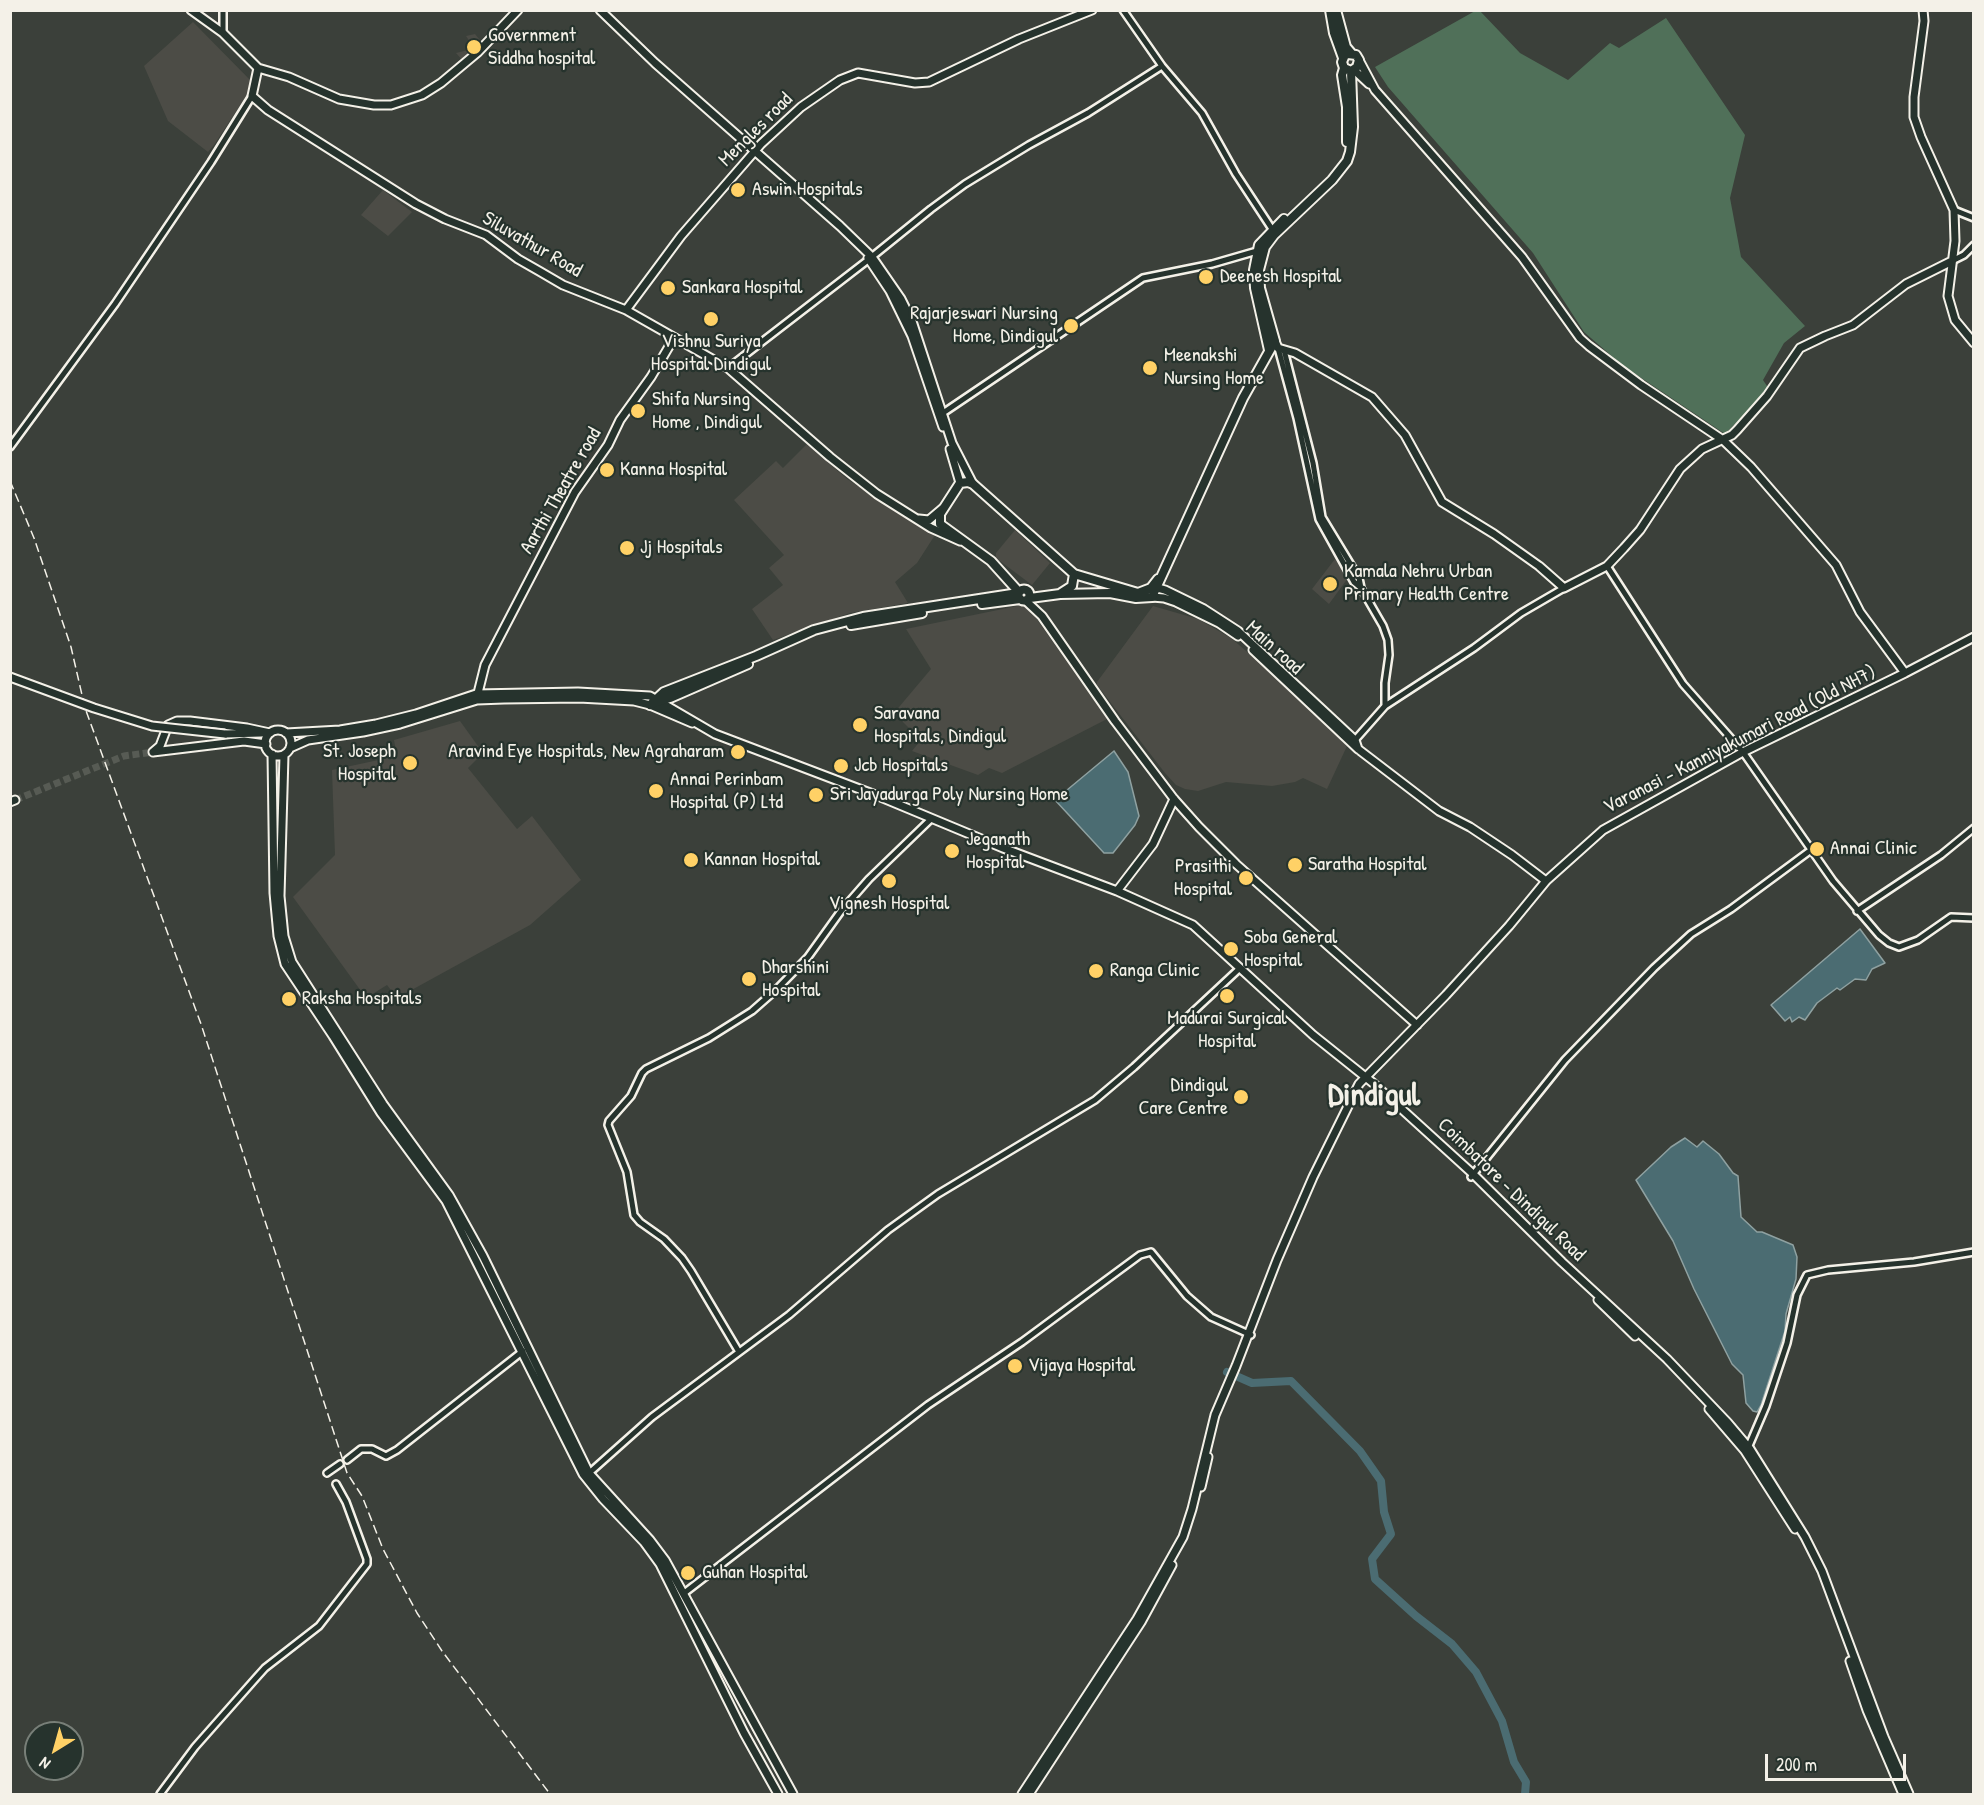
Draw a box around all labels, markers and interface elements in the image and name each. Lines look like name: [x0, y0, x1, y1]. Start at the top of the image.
place label: Government Siddha hospital: [488, 24, 595, 71]
marker: Government Siddha hospital: [465, 38, 483, 56]
street label: Mengles road: [714, 88, 798, 172]
place label: Aswin Hospitals: [752, 178, 863, 202]
marker: Aswin Hospitals: [729, 181, 747, 199]
street label: Siluvathur Road: [478, 207, 586, 283]
place label: Deenesh Hospital: [1220, 265, 1341, 289]
marker: Deenesh Hospital: [1197, 268, 1215, 286]
place label: Sankara Hospital: [682, 276, 803, 300]
marker: Sankara Hospital: [659, 279, 677, 297]
place label: Rajarjeswari Nursing Home, Dindigul: [910, 302, 1058, 349]
marker: Vishnu Suriya Hospital Dindigul: [702, 310, 720, 328]
marker: Rajarjeswari Nursing Home, Dindigul: [1062, 317, 1080, 335]
place label: Vishnu Suriya Hospital Dindigul: [651, 330, 771, 377]
place label: Meenakshi Nursing Home: [1164, 344, 1264, 391]
marker: Meenakshi Nursing Home: [1141, 359, 1159, 377]
place label: Shifa Nursing Home , Dindigul: [652, 388, 762, 435]
marker: Shifa Nursing Home , Dindigul: [629, 402, 647, 420]
street label: Aarthi Theatre road: [515, 424, 607, 558]
place label: Kanna Hospital: [620, 458, 727, 482]
marker: Kanna Hospital: [598, 461, 616, 479]
place label: Jj Hospitals: [640, 536, 723, 560]
marker: Jj Hospitals: [618, 539, 636, 557]
place label: Kamala Nehru Urban Primary Health Centre: [1344, 560, 1509, 607]
marker: Kamala Nehru Urban Primary Health Centre: [1321, 575, 1339, 593]
street label: Main road: [1240, 616, 1308, 680]
street label: Varanasi - Kanniyakumari Road (Old NH7): [1600, 661, 1880, 819]
place label: Saravana Hospitals, Dindigul: [874, 702, 1006, 749]
marker: Saravana Hospitals, Dindigul: [851, 716, 869, 734]
place label: St. Joseph Hospital: [323, 740, 396, 787]
place label: Aravind Eye Hospitals, New Agraharam: [448, 740, 724, 764]
marker: Aravind Eye Hospitals, New Agraharam: [729, 743, 747, 761]
marker: St. Joseph Hospital: [401, 754, 419, 772]
place label: Jcb Hospitals: [854, 754, 948, 778]
marker: Jcb Hospitals: [832, 757, 850, 775]
place label: Annai Perinbam Hospital (P) Ltd: [670, 768, 783, 815]
marker: Annai Perinbam Hospital (P) Ltd: [647, 782, 665, 800]
place label: Sri Jayadurga Poly Nursing Home: [830, 783, 1068, 807]
marker: Sri Jayadurga Poly Nursing Home: [807, 786, 825, 804]
place label: Jeganath Hospital: [966, 828, 1030, 875]
place label: Annai Clinic: [1830, 837, 1917, 861]
marker: Annai Clinic: [1808, 840, 1826, 858]
marker: Jeganath Hospital: [943, 842, 961, 860]
place label: Kannan Hospital: [704, 848, 820, 872]
marker: Kannan Hospital: [682, 851, 700, 869]
place label: Saratha Hospital: [1308, 853, 1426, 877]
place label: Prasithi Hospital: [1174, 855, 1232, 902]
marker: Saratha Hospital: [1286, 856, 1304, 874]
marker: Prasithi Hospital: [1237, 869, 1255, 887]
marker: Vignesh Hospital: [880, 872, 898, 890]
place label: Vignesh Hospital: [829, 892, 949, 916]
place label: Soba General Hospital: [1244, 926, 1337, 973]
marker: Soba General Hospital: [1222, 940, 1240, 958]
place label: Dharshini Hospital: [762, 956, 830, 1003]
place label: Ranga Clinic: [1110, 959, 1199, 983]
marker: Ranga Clinic: [1087, 962, 1105, 980]
marker: Dharshini Hospital: [740, 970, 758, 988]
place label: Raksha Hospitals: [302, 987, 422, 1011]
marker: Madurai Surgical Hospital: [1218, 987, 1236, 1005]
marker: Raksha Hospitals: [280, 990, 298, 1008]
place label: Madurai Surgical Hospital: [1167, 1007, 1287, 1054]
place label: Dindigul Care Centre: [1138, 1074, 1228, 1121]
district label: Dindigul: [1328, 1077, 1420, 1115]
marker: Dindigul Care Centre: [1232, 1088, 1250, 1106]
street label: Coimbatore - Dindigul Road: [1432, 1113, 1590, 1267]
place label: Vijaya Hospital: [1028, 1354, 1135, 1378]
marker: Vijaya Hospital: [1006, 1357, 1024, 1375]
place label: Guhan Hospital: [702, 1561, 808, 1585]
marker: Guhan Hospital: [679, 1564, 697, 1582]
north arrow: [24, 1721, 84, 1781]
scale bar: [1768, 1742, 1909, 1780]
text: N: [34, 1752, 54, 1775]
text: 200 m: [1776, 1752, 1817, 1777]

